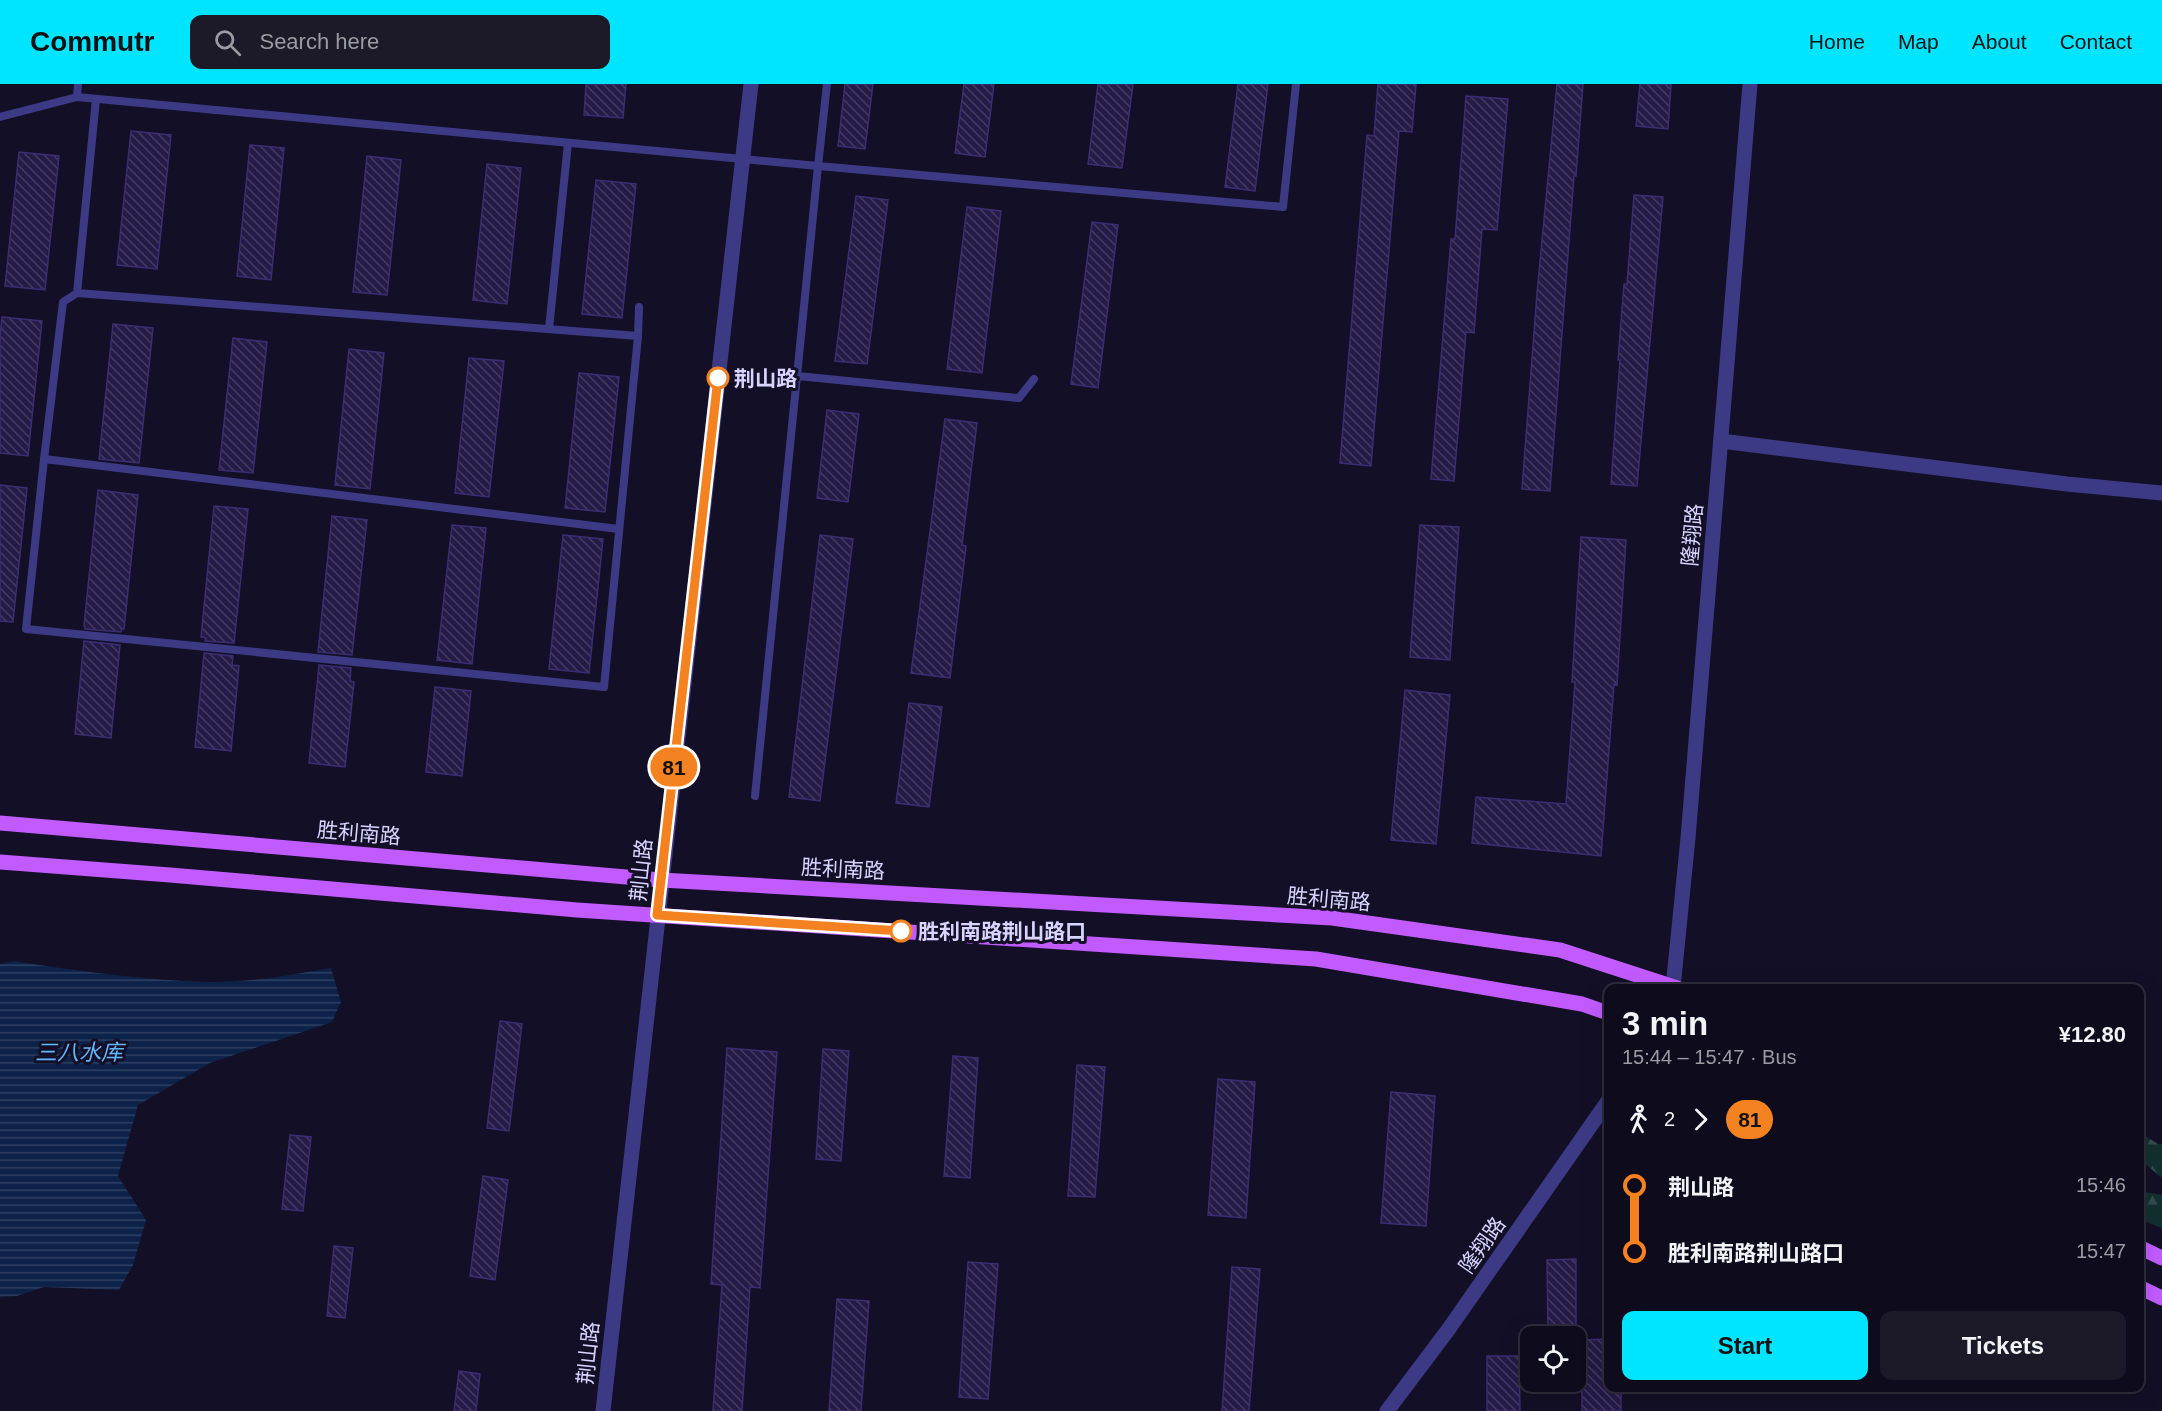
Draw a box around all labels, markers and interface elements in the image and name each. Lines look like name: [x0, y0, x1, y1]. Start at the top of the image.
search box: [190, 15, 610, 69]
text: Commutr: [30, 26, 154, 57]
icon: search: [211, 26, 244, 59]
text: Search here: [259, 29, 379, 54]
text: Home: [1809, 30, 1865, 53]
text: Map: [1898, 30, 1939, 53]
text: About: [1972, 30, 2027, 53]
text: Contact: [2060, 30, 2132, 53]
marker: 荆山路: [707, 367, 729, 389]
place label: 荆山路: [734, 367, 797, 390]
street label: 隆翔路: [1678, 503, 1706, 567]
line badge: 81: [647, 748, 701, 786]
text: 81: [662, 756, 686, 779]
street label: 胜利南路: [316, 818, 402, 848]
street label: 荆山路: [626, 837, 656, 903]
street label: 胜利南路: [800, 855, 886, 883]
street label: 胜利南路: [1286, 884, 1372, 914]
marker: 胜利南路荆山路口: [890, 920, 912, 942]
place label: 胜利南路荆山路口: [918, 920, 1086, 943]
text: 3 min: [1622, 1005, 1708, 1042]
text: ¥12.80: [2059, 1022, 2126, 1047]
water label: 三八水库: [35, 1040, 127, 1065]
text: 15:44 – 15:47 · Bus: [1622, 1046, 1797, 1068]
icon: walk: [1622, 1103, 1655, 1136]
icon: forward: [1684, 1103, 1717, 1136]
text: 2: [1664, 1108, 1675, 1130]
text: 81: [1738, 1108, 1761, 1131]
text: 15:46: [2076, 1174, 2126, 1196]
text: 荆山路: [1668, 1175, 1734, 1200]
street label: 隆翔路: [1455, 1213, 1509, 1277]
text: 15:47: [2076, 1240, 2126, 1262]
text: 胜利南路荆山路口: [1668, 1241, 1844, 1266]
button: Start: [1622, 1311, 1868, 1380]
button: Tickets: [1880, 1311, 2126, 1380]
street label: 荆山路: [573, 1320, 603, 1386]
map controls: [1520, 1326, 1586, 1392]
button: locate: [1520, 1326, 1586, 1392]

